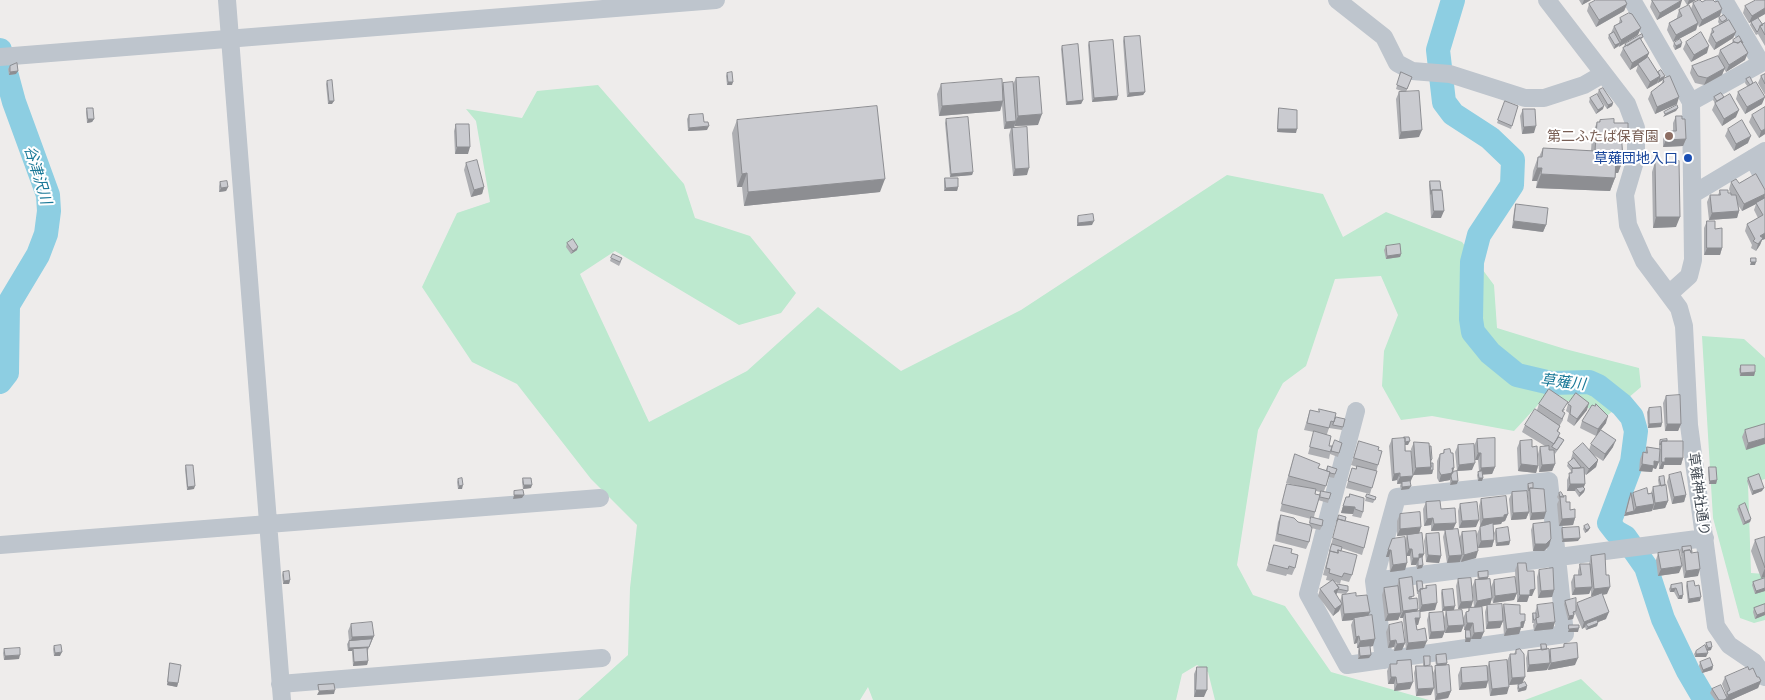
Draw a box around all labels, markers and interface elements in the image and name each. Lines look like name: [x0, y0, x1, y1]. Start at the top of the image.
place label: 第二ふたば保育園: [1547, 128, 1659, 144]
marker: 第二ふたば保育園: [1663, 130, 1675, 142]
water label: 谷津沢川: [21, 144, 55, 206]
place label: 草薙団地入口: [1594, 150, 1678, 166]
marker: 草薙団地入口: [1682, 152, 1694, 164]
water label: 草薙川: [1540, 371, 1586, 393]
street label: 草薙神社通り: [1685, 451, 1713, 537]

